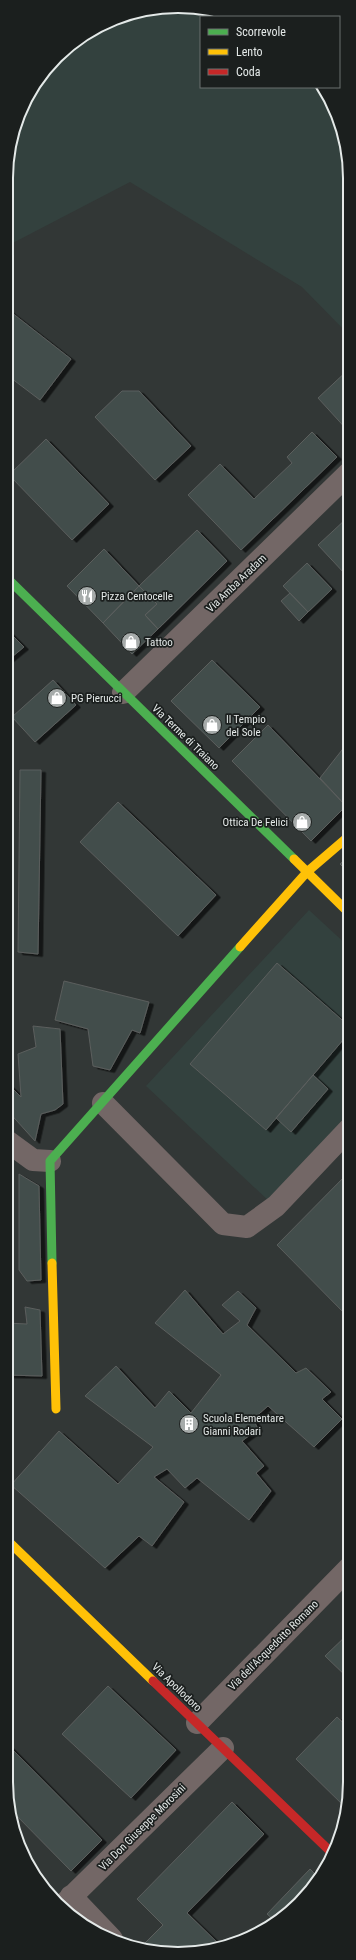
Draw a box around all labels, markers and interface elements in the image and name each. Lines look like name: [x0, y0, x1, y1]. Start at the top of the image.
legend: [200, 16, 340, 88]
text: Scorrevole: [236, 25, 286, 39]
text: Lento: [236, 45, 263, 59]
text: Coda: [236, 65, 261, 79]
street label: Via Amba Aradam: [204, 552, 269, 615]
restaurant icon: Pizza Centocelle: [76, 585, 98, 607]
place label: Pizza Centocelle: [101, 590, 173, 603]
shop icon: Tattoo: [120, 631, 142, 653]
place label: Tattoo: [145, 636, 173, 649]
shop icon: PG Pierucci: [46, 687, 68, 709]
place label: PG Pierucci: [71, 692, 121, 705]
street label: Via Terme di Traiano: [149, 702, 222, 773]
place label: Il Tempio del Sole: [226, 713, 266, 739]
shop icon: Il Tempio del Sole: [201, 714, 223, 736]
shop icon: Ottica De Felici: [291, 811, 313, 833]
place label: Ottica De Felici: [223, 816, 288, 829]
place label: Scuola Elementare Gianni Rodari: [203, 1412, 284, 1438]
building icon: Scuola Elementare Gianni Rodari: [178, 1413, 200, 1435]
street label: Via dell'Acquedotto Romano: [226, 1597, 321, 1693]
street label: Via Apollodoro: [149, 1660, 205, 1715]
street label: Via Don Giuseppe Morosini: [96, 1781, 188, 1873]

